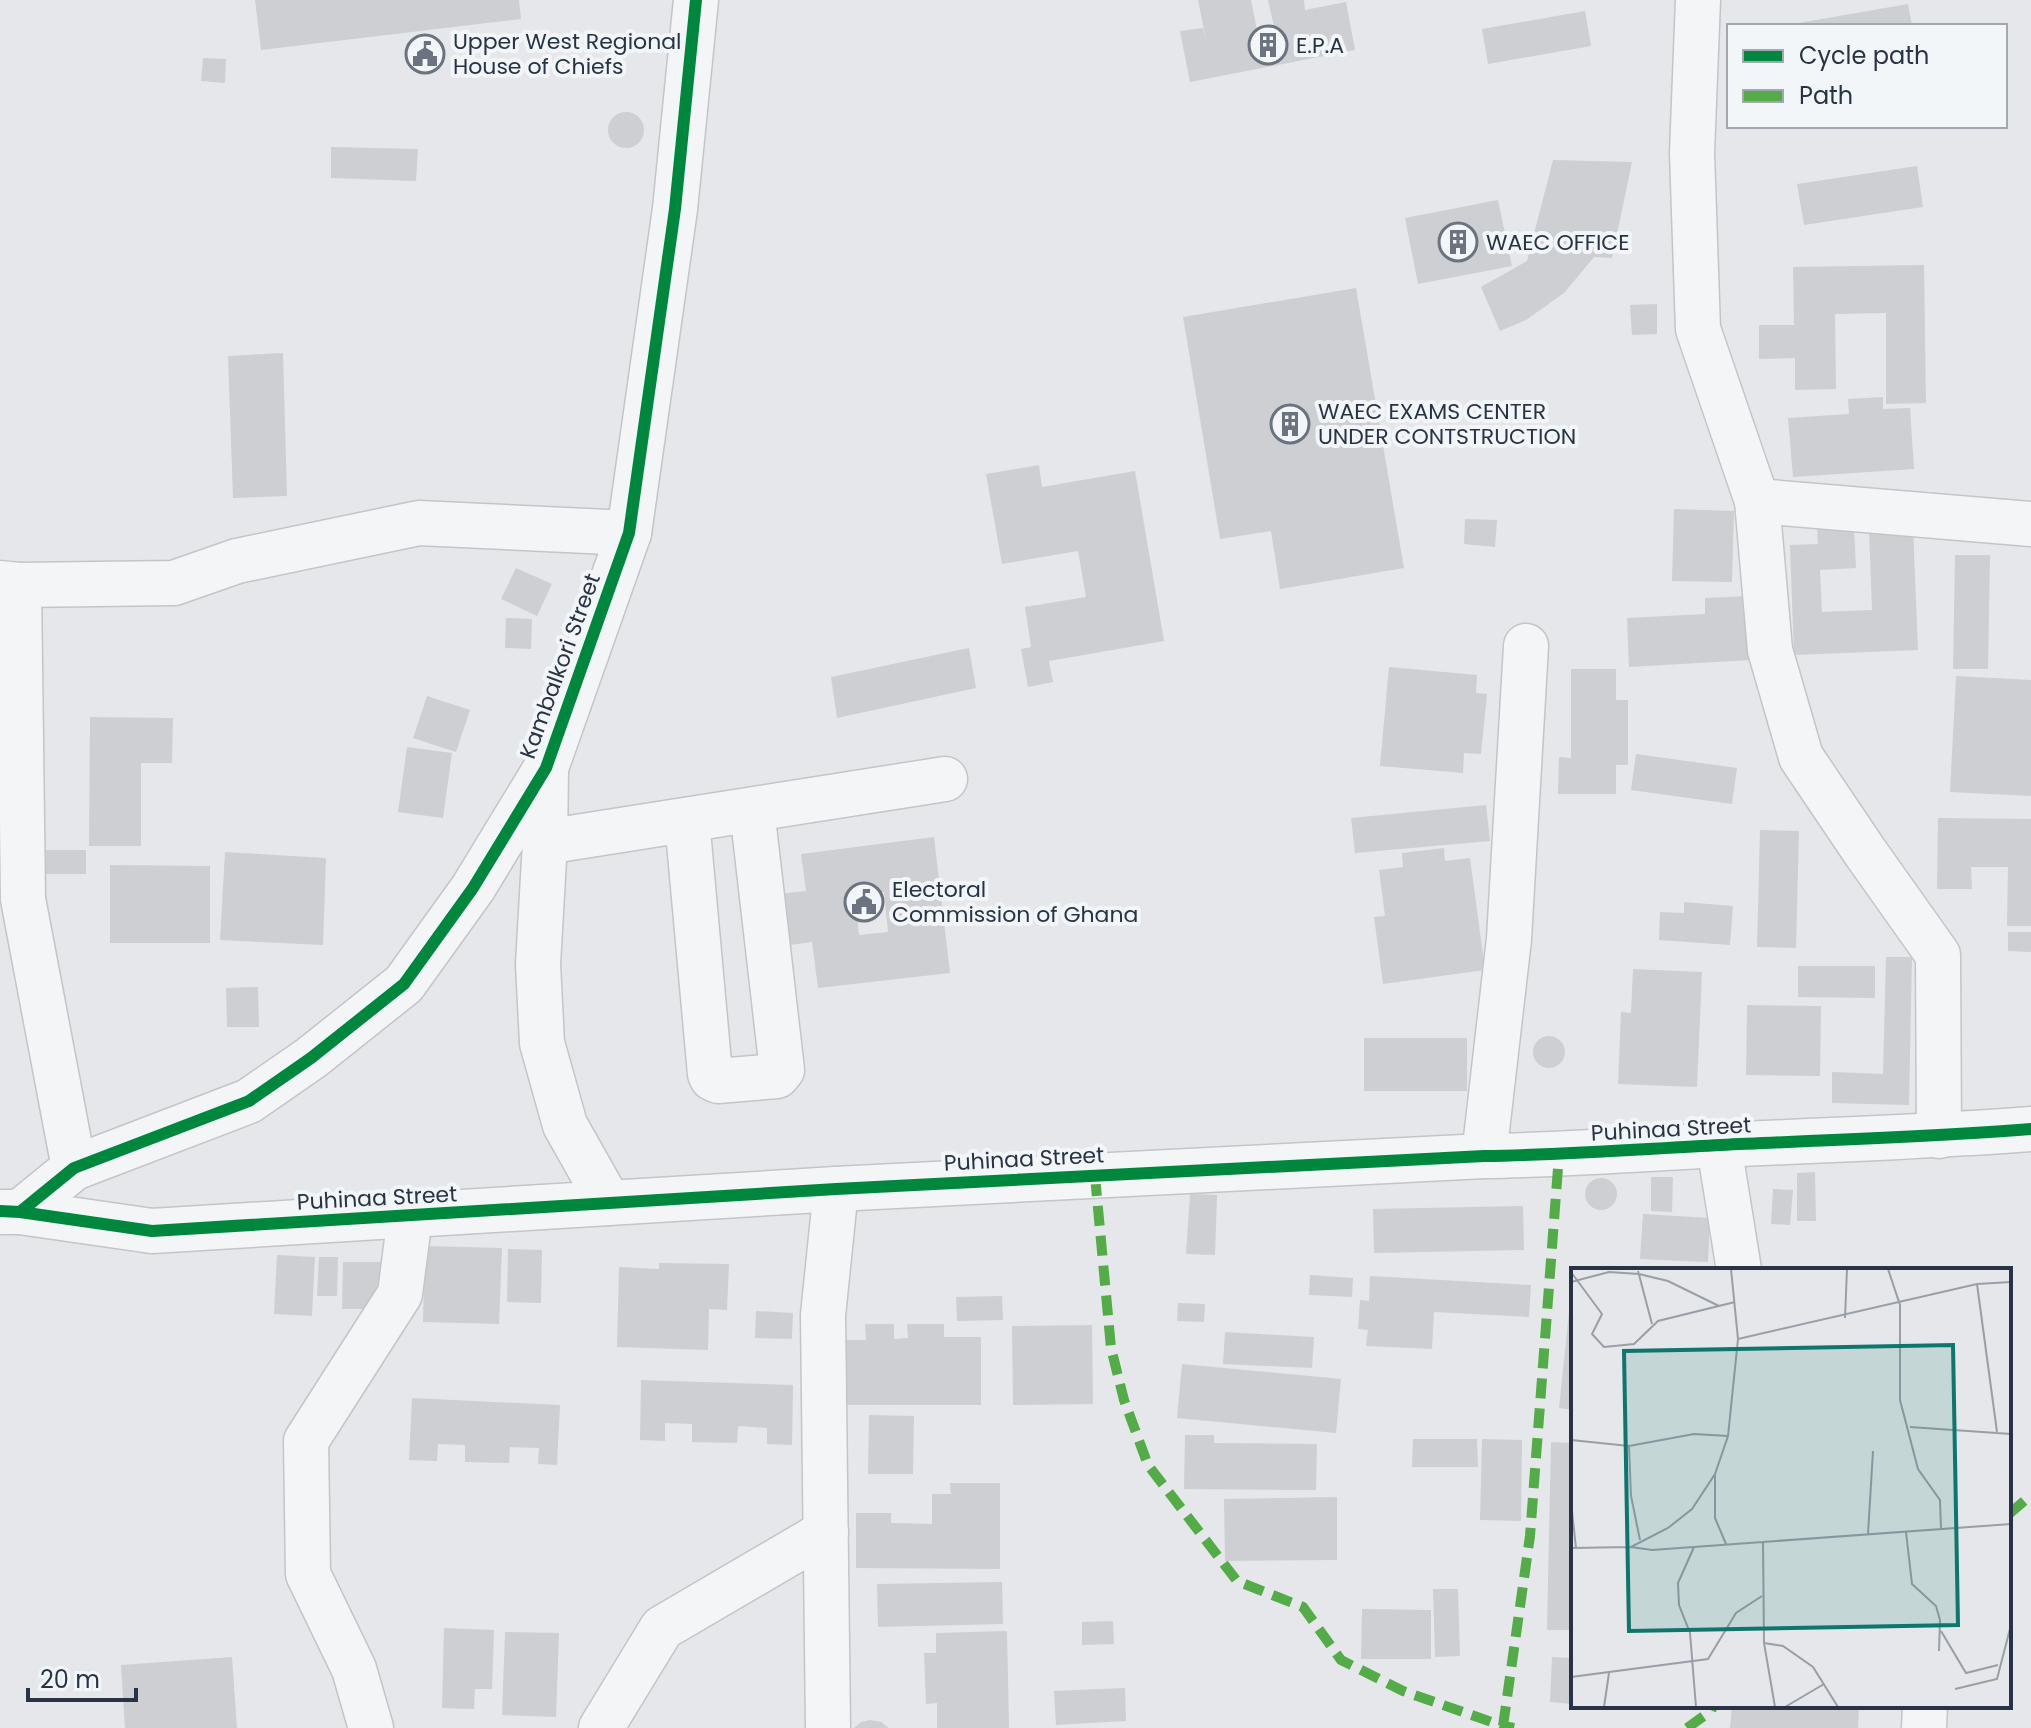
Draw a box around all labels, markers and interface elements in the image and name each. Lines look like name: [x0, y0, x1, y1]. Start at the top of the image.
building icon: E.P.A: [1247, 24, 1289, 66]
legend: [1727, 24, 2007, 128]
place label: Upper West Regional House of Chiefs: [453, 26, 682, 82]
place label: E.P.A: [1296, 30, 1344, 61]
public building icon: Upper West Regional House of Chiefs: [404, 33, 446, 75]
text: Cycle path: [1799, 39, 1929, 72]
text: Path: [1799, 79, 1853, 112]
building icon: WAEC OFFICE: [1437, 221, 1479, 263]
place label: WAEC OFFICE: [1486, 227, 1630, 258]
place label: WAEC EXAMS CENTER UNDER CONTSTRUCTION: [1318, 396, 1576, 452]
building icon: WAEC EXAMS CENTER UNDER CONTSTRUCTION: [1269, 403, 1311, 445]
street label: Kambalkori Street: [512, 569, 608, 763]
place label: Electoral Commission of Ghana: [892, 874, 1138, 930]
public building icon: Electoral Commission of Ghana: [843, 881, 885, 923]
street label: Puhinaa Street: [1590, 1109, 1752, 1149]
street label: Puhinaa Street: [943, 1139, 1105, 1179]
street label: Puhinaa Street: [296, 1178, 458, 1218]
inset map: [1571, 1268, 2011, 1708]
scale bar: [28, 1652, 136, 1702]
text: 20 m: [40, 1663, 100, 1696]

